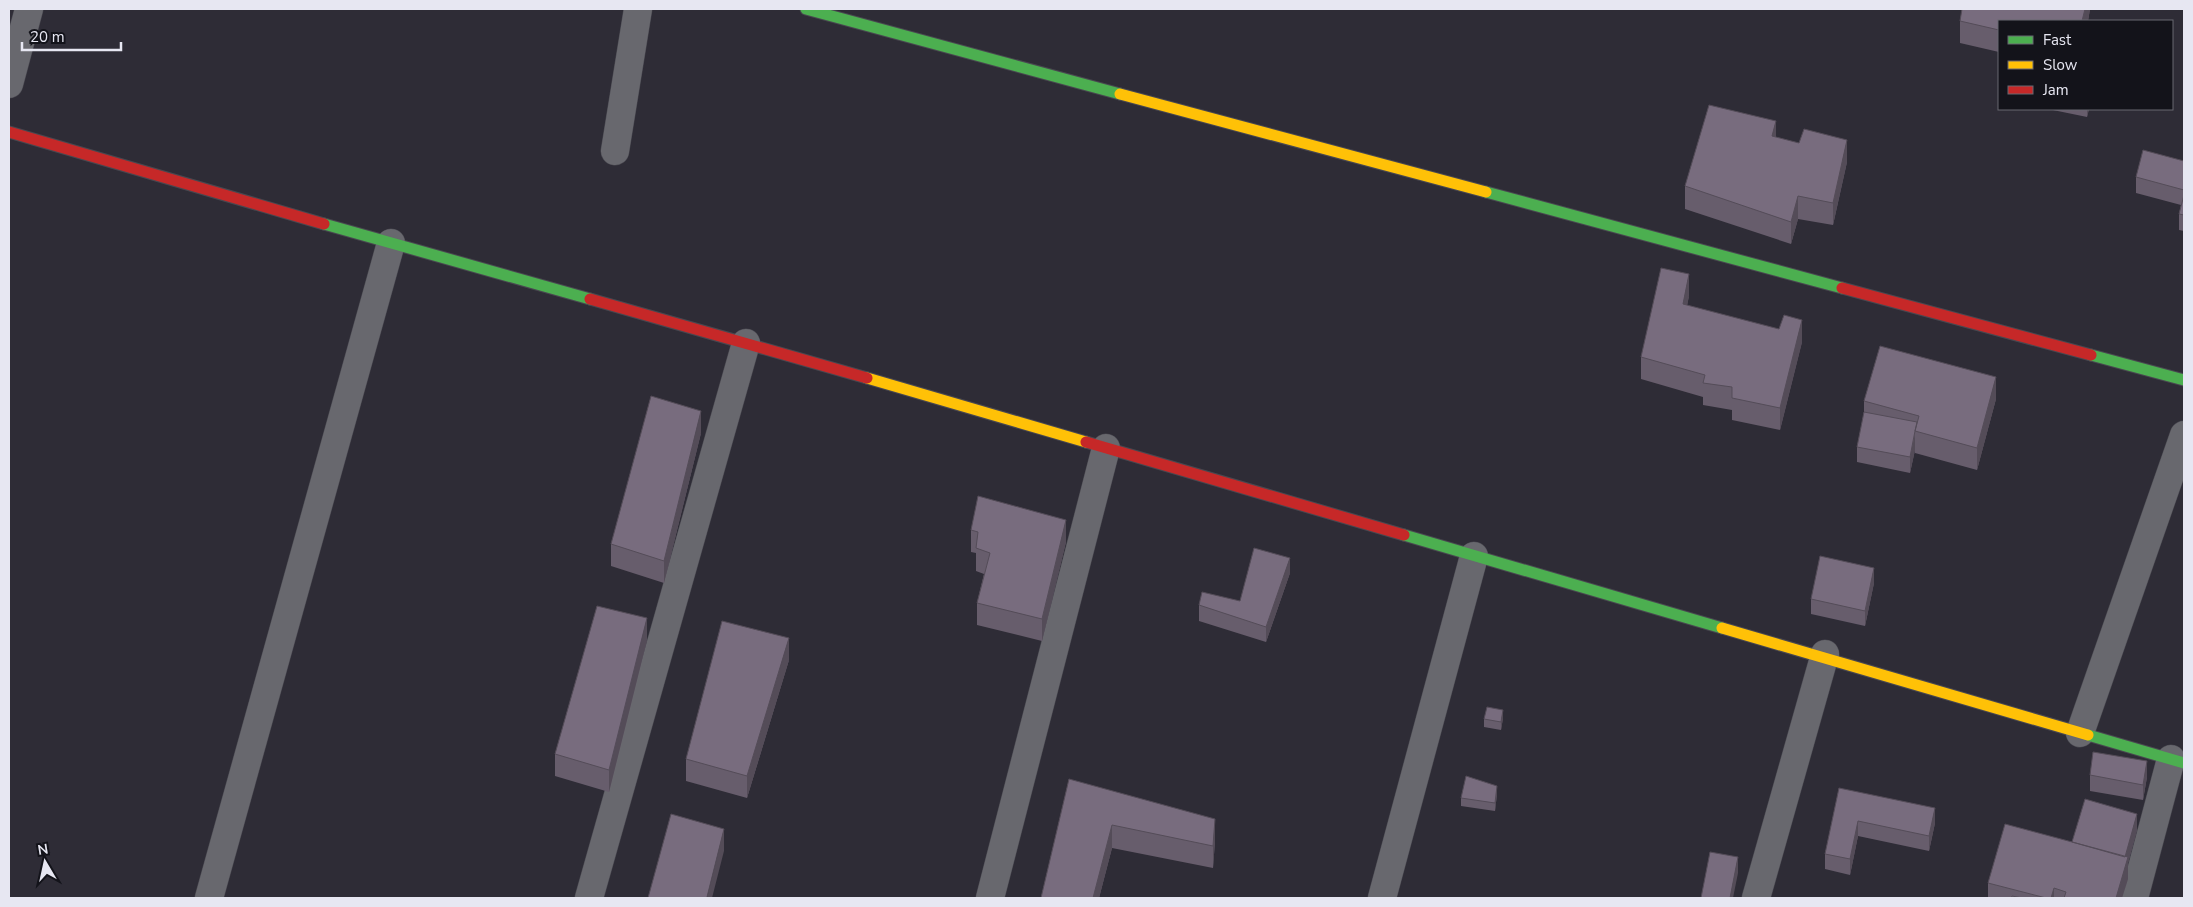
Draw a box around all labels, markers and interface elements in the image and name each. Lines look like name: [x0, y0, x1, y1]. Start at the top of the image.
scale bar: [22, 20, 121, 52]
legend: [1998, 20, 2173, 110]
text: 20 m: [30, 27, 65, 47]
text: Fast: [2043, 30, 2072, 50]
text: Slow: [2043, 55, 2078, 75]
text: Jam: [2042, 80, 2069, 100]
north arrow: [20, 837, 70, 887]
text: N: [36, 839, 50, 860]

